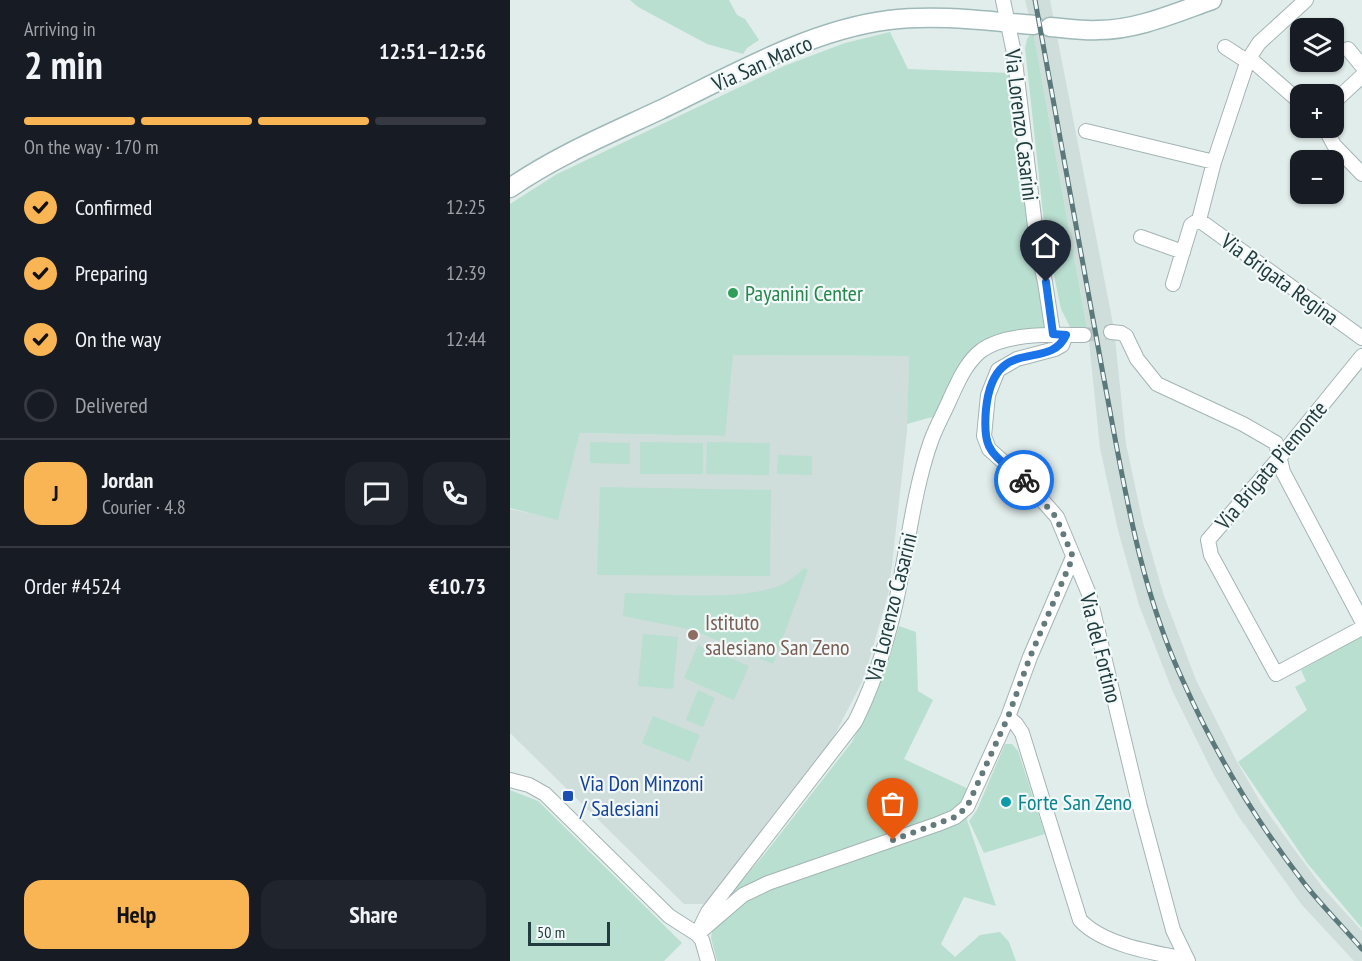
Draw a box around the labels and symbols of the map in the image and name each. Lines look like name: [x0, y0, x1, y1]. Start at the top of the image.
street label: Via San Marco: [707, 28, 816, 98]
street label: Via Lorenzo Casarini: [999, 46, 1045, 203]
pin: [1020, 220, 1071, 282]
street label: Via Brigata Regina: [1215, 226, 1344, 331]
place label: Payanini Center: [745, 279, 863, 307]
marker: Payanini Center: [726, 286, 740, 300]
street label: Via Brigata Piemonte: [1208, 395, 1333, 536]
courier: [994, 450, 1054, 510]
street label: Via Lorenzo Casarini: [859, 530, 923, 685]
street label: Via del Fortino: [1074, 589, 1128, 706]
place label: Istituto salesiano San Zeno: [705, 608, 850, 661]
marker: Istituto salesiano San Zeno: [686, 628, 700, 642]
place label: Via Don Minzoni / Salesiani: [579, 769, 704, 822]
pin: [867, 778, 918, 840]
place label: Forte San Zeno: [1018, 788, 1132, 816]
marker: Via Don Minzoni / Salesiani: [561, 789, 575, 803]
marker: Forte San Zeno: [999, 795, 1013, 809]
scale bar: [528, 919, 610, 946]

